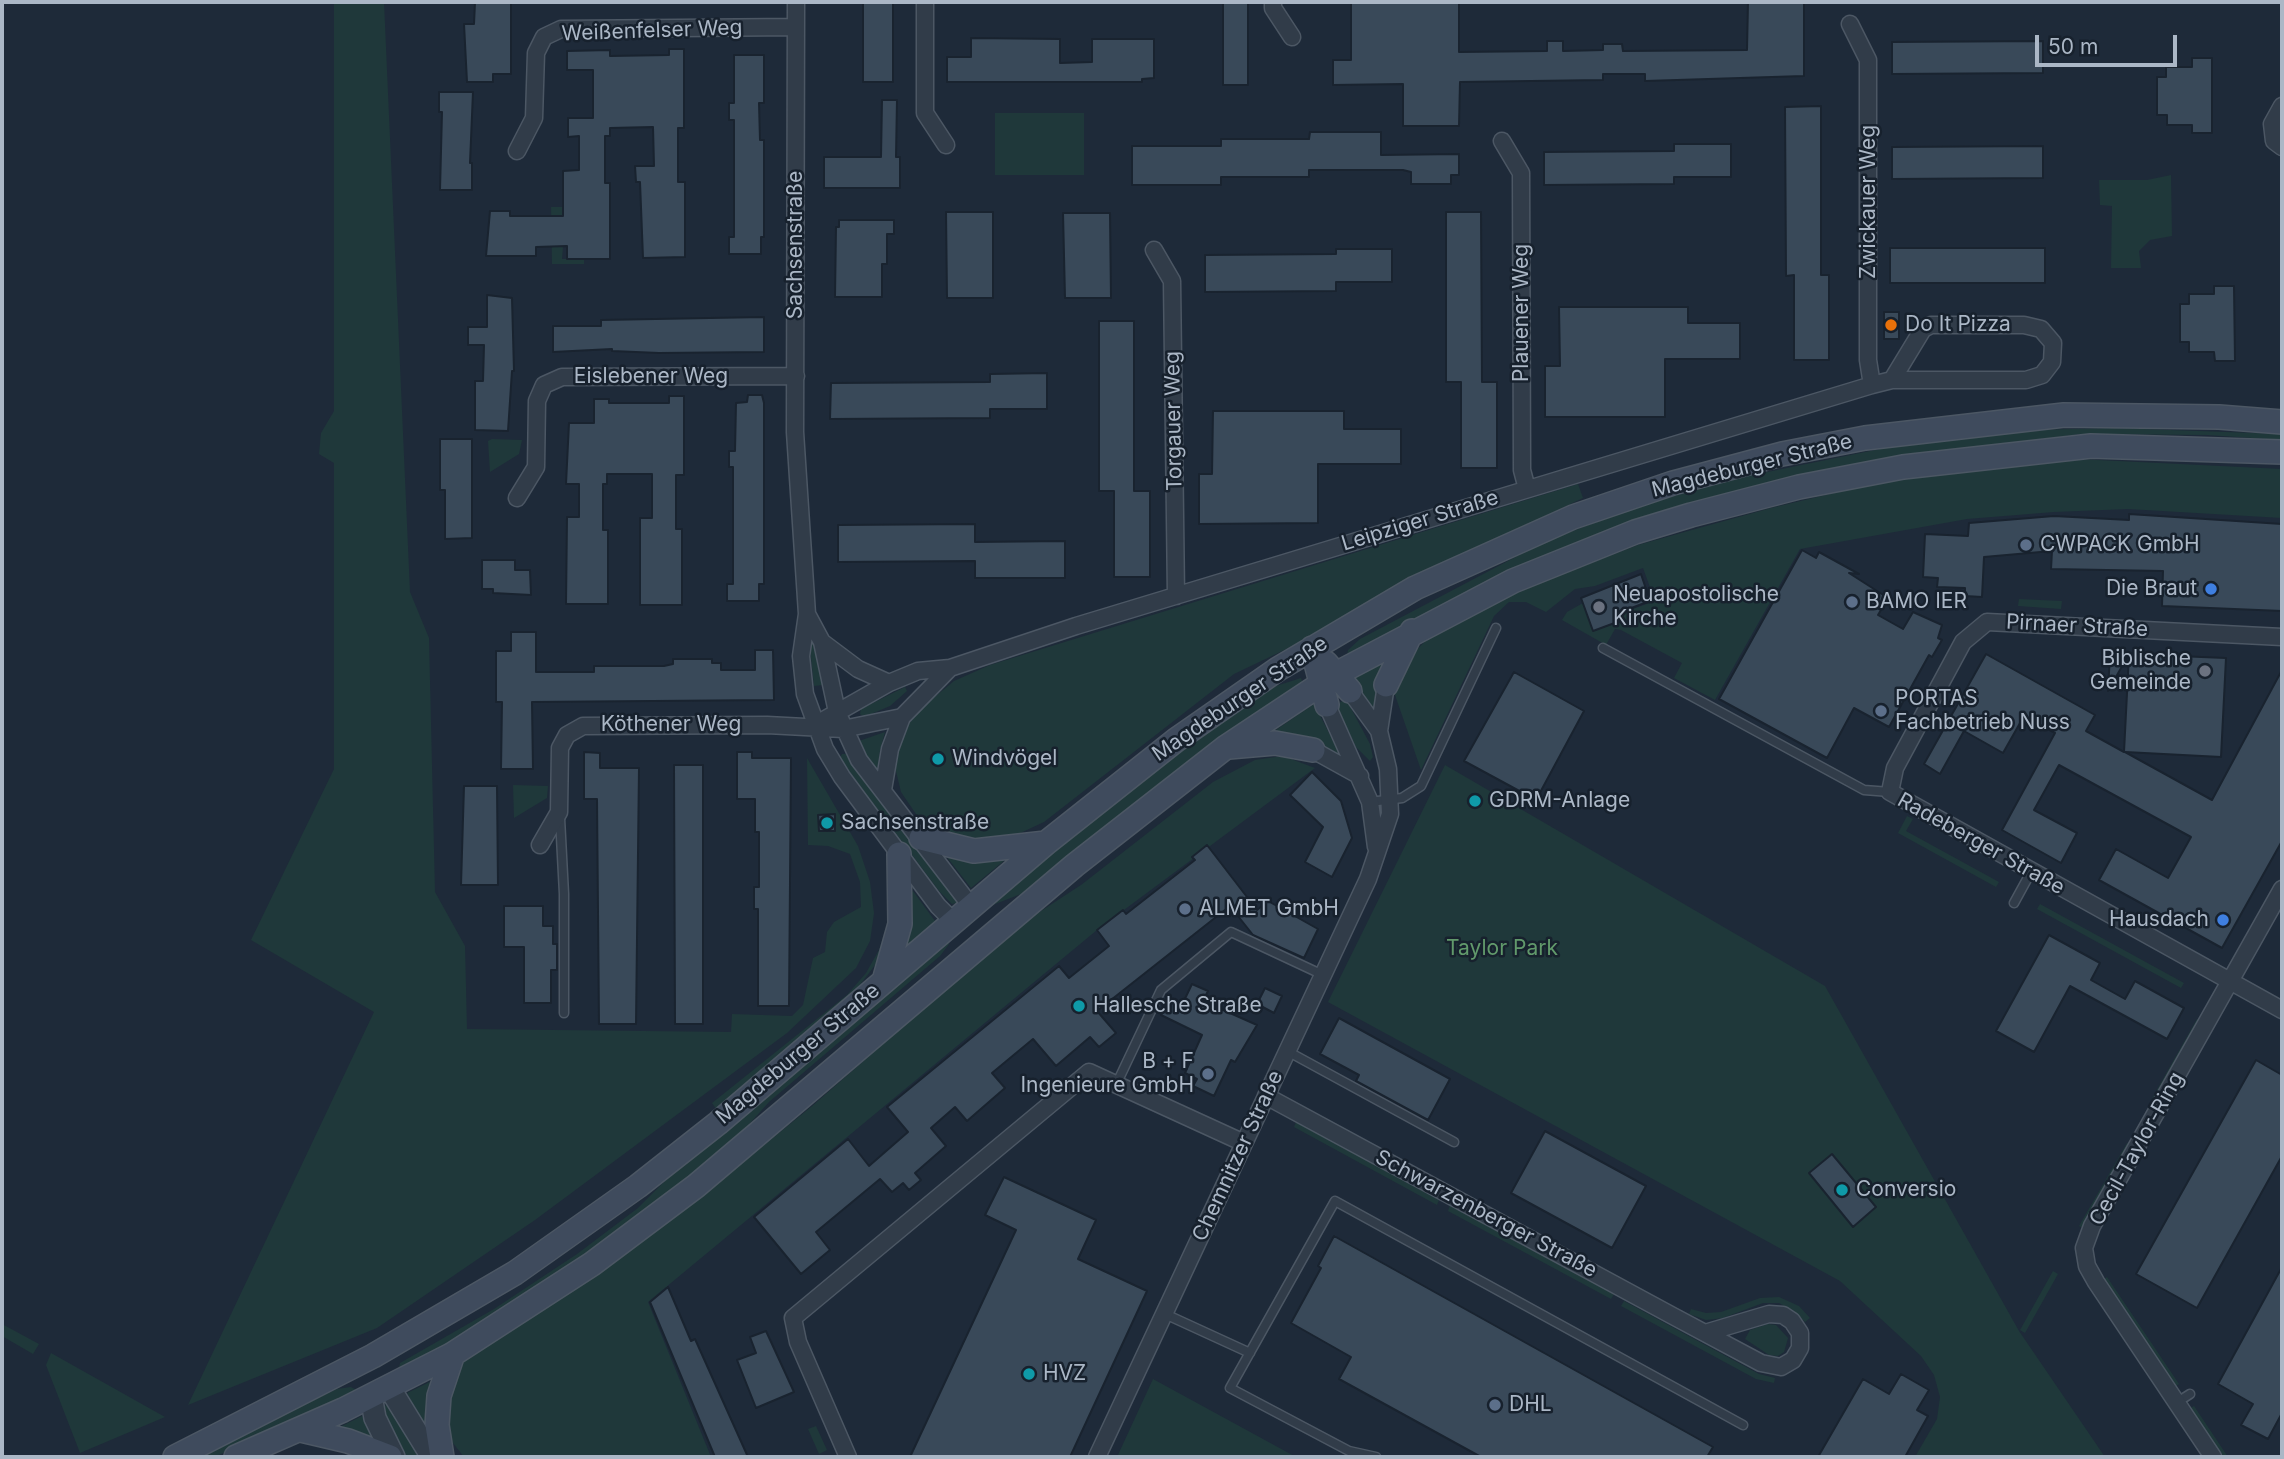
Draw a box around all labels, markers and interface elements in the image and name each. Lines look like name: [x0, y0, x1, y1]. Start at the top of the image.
street label: Weißenfelser Weg: [561, 15, 743, 47]
scale bar: [2039, 21, 2181, 65]
text: 50 m: [2048, 34, 2098, 59]
street label: Zwickauer Weg: [1856, 125, 1882, 279]
street label: Sachsenstraße: [783, 171, 809, 319]
street label: Plauener Weg: [1509, 244, 1535, 382]
place label: Do It Pizza: [1905, 312, 2011, 338]
marker: Do It Pizza: [1883, 317, 1899, 333]
street label: Torgauer Weg: [1160, 351, 1188, 491]
street label: Eislebener Weg: [574, 364, 728, 390]
street label: Magdeburger Straße: [1649, 429, 1855, 503]
street label: Leipziger Straße: [1339, 485, 1501, 557]
place label: CWPACK GmbH: [2040, 532, 2200, 558]
marker: CWPACK GmbH: [2018, 537, 2034, 553]
place label: Die Braut: [2106, 576, 2197, 602]
marker: Die Braut: [2203, 581, 2219, 597]
place label: Neuapostolische Kirche: [1613, 582, 1779, 632]
place label: BAMO IER: [1866, 589, 1967, 615]
marker: BAMO IER: [1844, 594, 1860, 610]
marker: Neuapostolische Kirche: [1591, 599, 1607, 615]
street label: Pirnaer Straße: [2005, 610, 2149, 642]
street label: Magdeburger Straße: [1148, 631, 1332, 767]
place label: Biblische Gemeinde: [2090, 646, 2191, 696]
marker: Biblische Gemeinde: [2197, 663, 2213, 679]
place label: PORTAS Fachbetrieb Nuss: [1895, 686, 2070, 736]
marker: PORTAS Fachbetrieb Nuss: [1873, 703, 1889, 719]
street label: Köthener Weg: [601, 712, 741, 738]
place label: Windvögel: [952, 746, 1057, 772]
marker: Windvögel: [930, 751, 946, 767]
place label: GDRM-Anlage: [1489, 788, 1630, 814]
street label: Radeberger Straße: [1893, 788, 2069, 900]
marker: GDRM-Anlage: [1467, 793, 1483, 809]
place label: Sachsenstraße: [841, 810, 989, 836]
marker: Sachsenstraße: [819, 815, 835, 831]
place label: ALMET GmbH: [1199, 896, 1339, 922]
marker: ALMET GmbH: [1177, 901, 1193, 917]
place label: Hausdach: [2109, 907, 2209, 933]
marker: Hausdach: [2215, 912, 2231, 928]
park label: Taylor Park: [1446, 936, 1558, 962]
street label: Magdeburger Straße: [711, 978, 885, 1130]
place label: Hallesche Straße: [1093, 993, 1262, 1019]
marker: Hallesche Straße: [1071, 998, 1087, 1014]
place label: B + F Ingenieure GmbH: [1020, 1049, 1194, 1099]
marker: B + F Ingenieure GmbH: [1200, 1066, 1216, 1082]
street label: Chemnitzer Straße: [1187, 1067, 1289, 1245]
street label: Cecil-Taylor-Ring: [2084, 1068, 2190, 1230]
street label: Schwarzenberger Straße: [1371, 1145, 1601, 1283]
place label: Conversio: [1856, 1177, 1956, 1203]
marker: Conversio: [1834, 1182, 1850, 1198]
place label: HVZ: [1043, 1361, 1086, 1387]
marker: HVZ: [1021, 1366, 1037, 1382]
place label: DHL: [1509, 1392, 1552, 1418]
marker: DHL: [1487, 1397, 1503, 1413]

